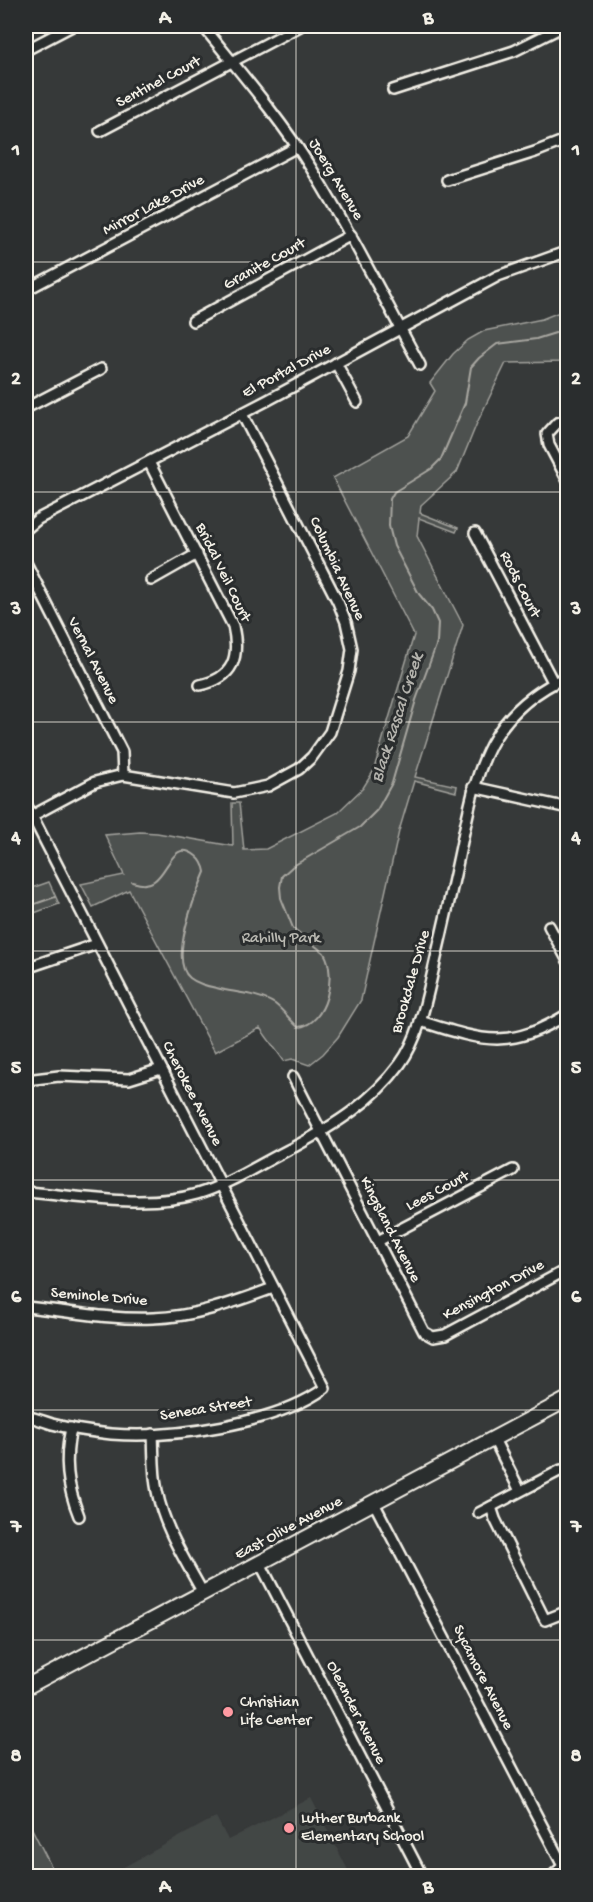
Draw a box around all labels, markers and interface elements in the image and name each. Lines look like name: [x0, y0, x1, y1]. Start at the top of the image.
text: A: [158, 8, 173, 31]
text: B: [422, 8, 434, 31]
street label: Sentinel Court: [113, 52, 206, 113]
street label: Joerg Avenue: [303, 136, 367, 225]
text: 1: [11, 140, 20, 163]
text: 1: [571, 140, 580, 163]
street label: Mirror Lake Drive: [100, 171, 209, 241]
street label: Granite Court: [221, 234, 311, 295]
street label: El Portal Drive: [239, 340, 335, 403]
text: 2: [11, 369, 21, 392]
text: 2: [571, 369, 581, 392]
street label: Columbia Avenue: [304, 514, 369, 624]
street label: Bridal Veil Court: [189, 520, 255, 627]
street label: Rods Court: [494, 548, 545, 623]
text: 3: [10, 599, 21, 622]
text: 3: [570, 599, 581, 622]
street label: Vernal Avenue: [62, 614, 122, 708]
water label: Black Rascal Creek: [367, 649, 429, 785]
text: 4: [10, 828, 21, 851]
text: 4: [570, 828, 581, 851]
street label: Brookdale Drive: [388, 928, 436, 1037]
park label: Rahilly Park: [242, 930, 322, 949]
street label: Cherokee Avenue: [156, 1038, 226, 1150]
text: 5: [11, 1058, 22, 1081]
text: 5: [571, 1058, 582, 1081]
street label: Lees Court: [403, 1167, 474, 1217]
street label: Kingsland Avenue: [354, 1174, 424, 1287]
street label: Kensington Drive: [440, 1256, 548, 1326]
street label: Seminole Drive: [50, 1284, 149, 1312]
text: 6: [11, 1287, 22, 1310]
text: 6: [571, 1287, 582, 1310]
street label: Seneca Street: [159, 1393, 255, 1427]
street label: East Olive Avenue: [232, 1492, 347, 1565]
text: 7: [10, 1517, 23, 1540]
text: 7: [570, 1517, 583, 1540]
street label: Sycamore Avenue: [447, 1622, 517, 1734]
street label: Oleander Avenue: [321, 1658, 389, 1768]
place label: Christian Life Center: [240, 1694, 313, 1731]
marker: Christian Life Center: [221, 1705, 235, 1719]
text: 8: [11, 1746, 22, 1769]
text: 8: [571, 1746, 582, 1769]
place label: Luther Burbank Elementary School: [301, 1810, 424, 1847]
marker: Luther Burbank Elementary School: [282, 1821, 296, 1835]
text: A: [158, 1877, 173, 1900]
text: B: [422, 1877, 434, 1900]

